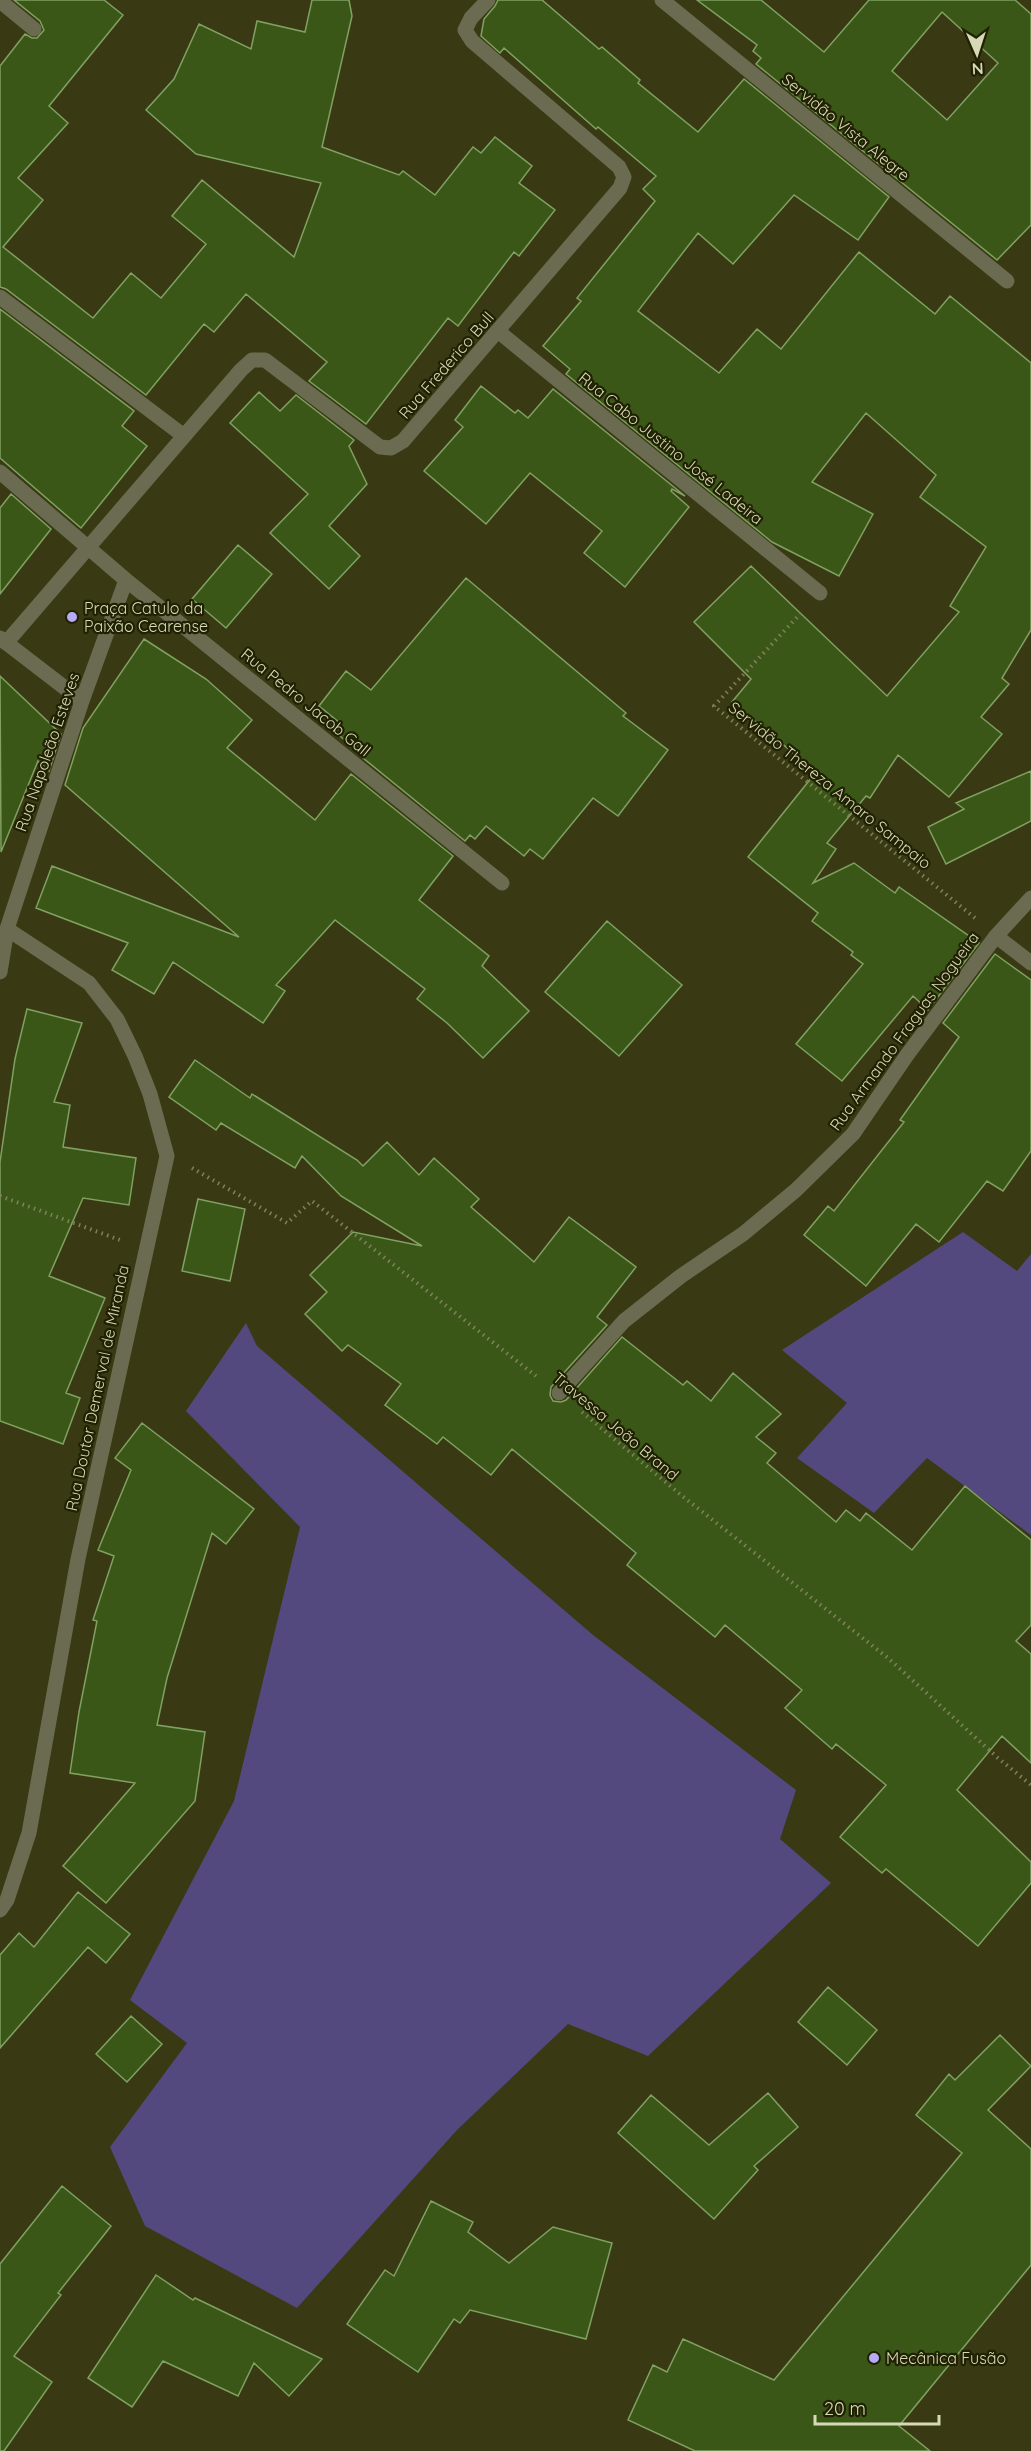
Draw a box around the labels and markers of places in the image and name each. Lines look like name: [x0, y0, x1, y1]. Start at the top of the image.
place label: Praça Catulo da Paixão Cearense: [84, 598, 208, 636]
marker: Praça Catulo da Paixão Cearense: [65, 610, 79, 624]
place label: Mecânica Fusão: [886, 2348, 1006, 2368]
marker: Mecânica Fusão: [867, 2351, 881, 2365]

